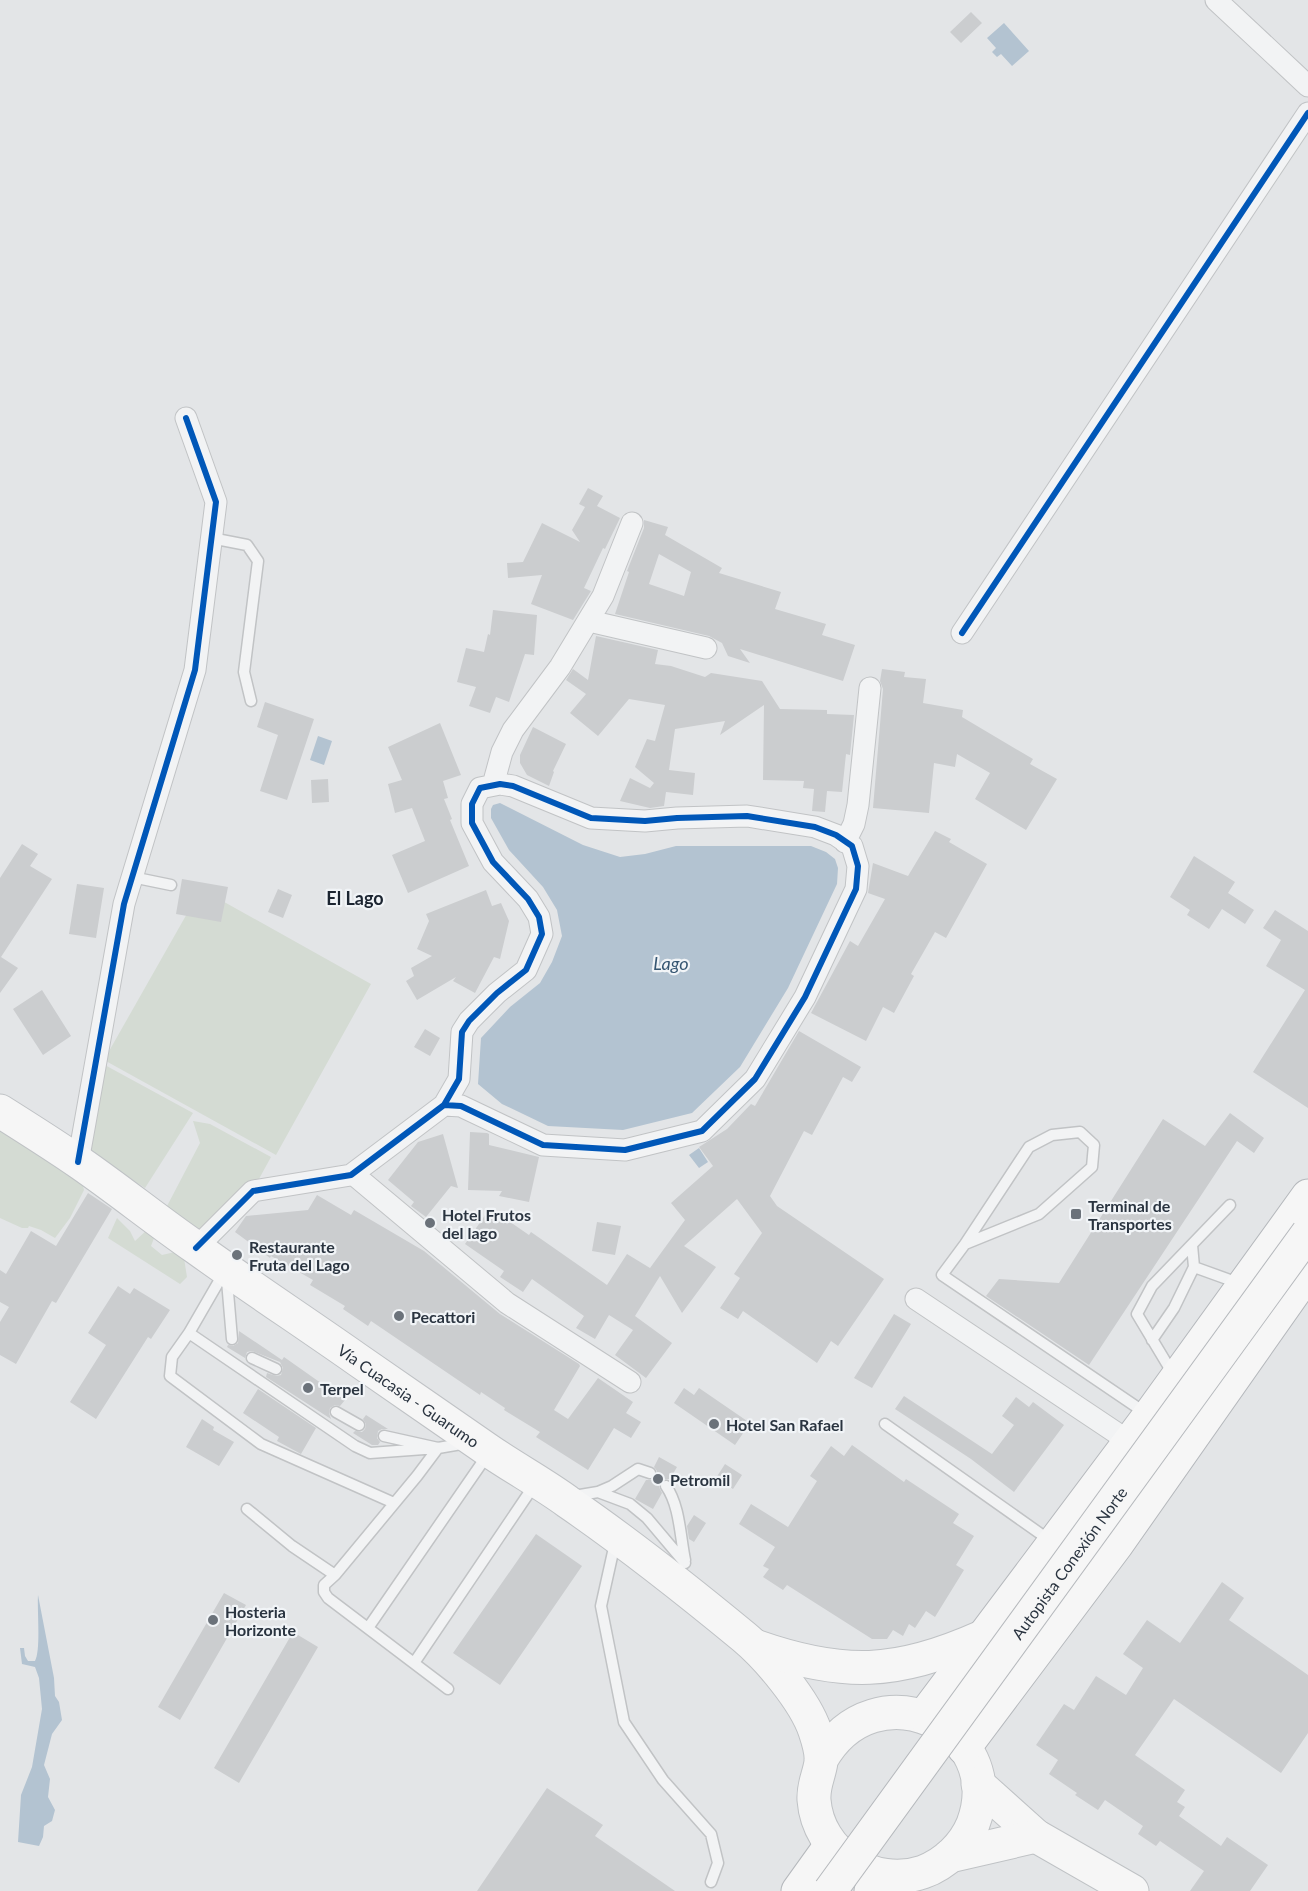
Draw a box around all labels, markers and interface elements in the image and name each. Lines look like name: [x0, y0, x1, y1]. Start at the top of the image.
district label: El Lago: [326, 887, 384, 909]
water label: Lago: [653, 952, 689, 974]
place label: Terminal de Transportes: [1088, 1196, 1172, 1233]
place label: Hotel Frutos del lago: [442, 1205, 531, 1242]
marker: Terminal de Transportes: [1069, 1207, 1083, 1221]
marker: Hotel Frutos del lago: [423, 1216, 437, 1230]
place label: Restaurante Fruta del Lago: [249, 1237, 350, 1274]
marker: Restaurante Fruta del Lago: [230, 1248, 244, 1262]
place label: Pecattori: [411, 1307, 475, 1326]
marker: Pecattori: [392, 1309, 406, 1323]
street label: Vía Cuacasia - Guarumo: [334, 1340, 483, 1451]
place label: Terpel: [320, 1379, 364, 1398]
marker: Terpel: [301, 1381, 315, 1395]
place label: Hotel San Rafael: [726, 1415, 844, 1434]
marker: Hotel San Rafael: [707, 1417, 721, 1431]
place label: Petromil: [670, 1470, 730, 1489]
marker: Petromil: [651, 1472, 665, 1486]
street label: Autopista Conexión Norte: [1007, 1483, 1130, 1642]
place label: Hosteria Horizonte: [225, 1602, 297, 1639]
marker: Hosteria Horizonte: [206, 1613, 220, 1627]

